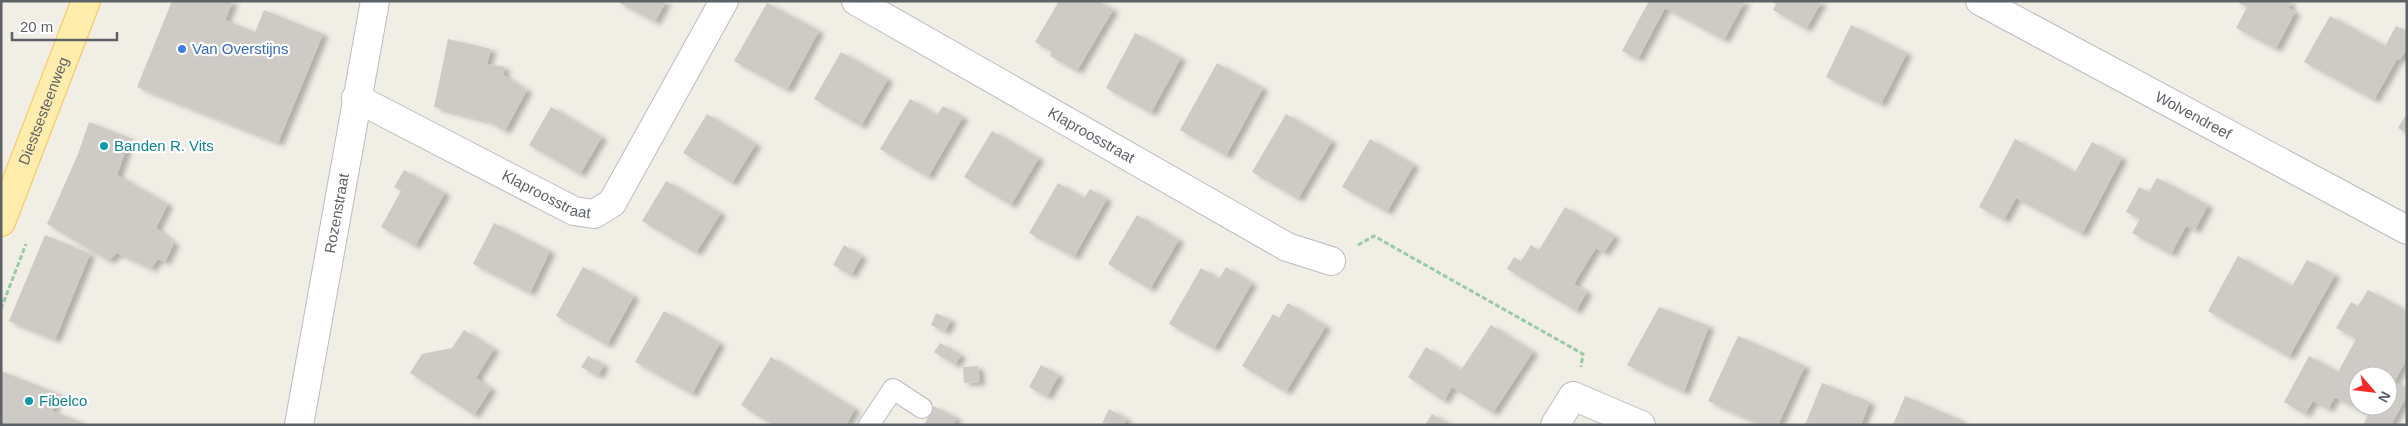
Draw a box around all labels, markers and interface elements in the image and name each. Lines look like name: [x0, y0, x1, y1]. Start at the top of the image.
scale bar: [12, 10, 118, 42]
text: 20 m: [20, 18, 53, 35]
place label: Van Overstijns: [192, 40, 288, 57]
marker: Van Overstijns: [176, 43, 188, 55]
street label: Diestsesteenweg: [15, 54, 72, 167]
street label: Wolvendreef: [2152, 88, 2235, 143]
street label: Klaproosstraat: [1045, 104, 1139, 167]
place label: Banden R. Vits: [114, 137, 214, 154]
marker: Banden R. Vits: [98, 140, 110, 152]
street label: Klaproosstraat: [499, 166, 593, 222]
street label: Rozenstraat: [321, 171, 352, 255]
north arrow: [2348, 366, 2398, 416]
text: N: [2375, 389, 2394, 405]
place label: Fibelco: [39, 392, 87, 409]
marker: Fibelco: [23, 395, 35, 407]

